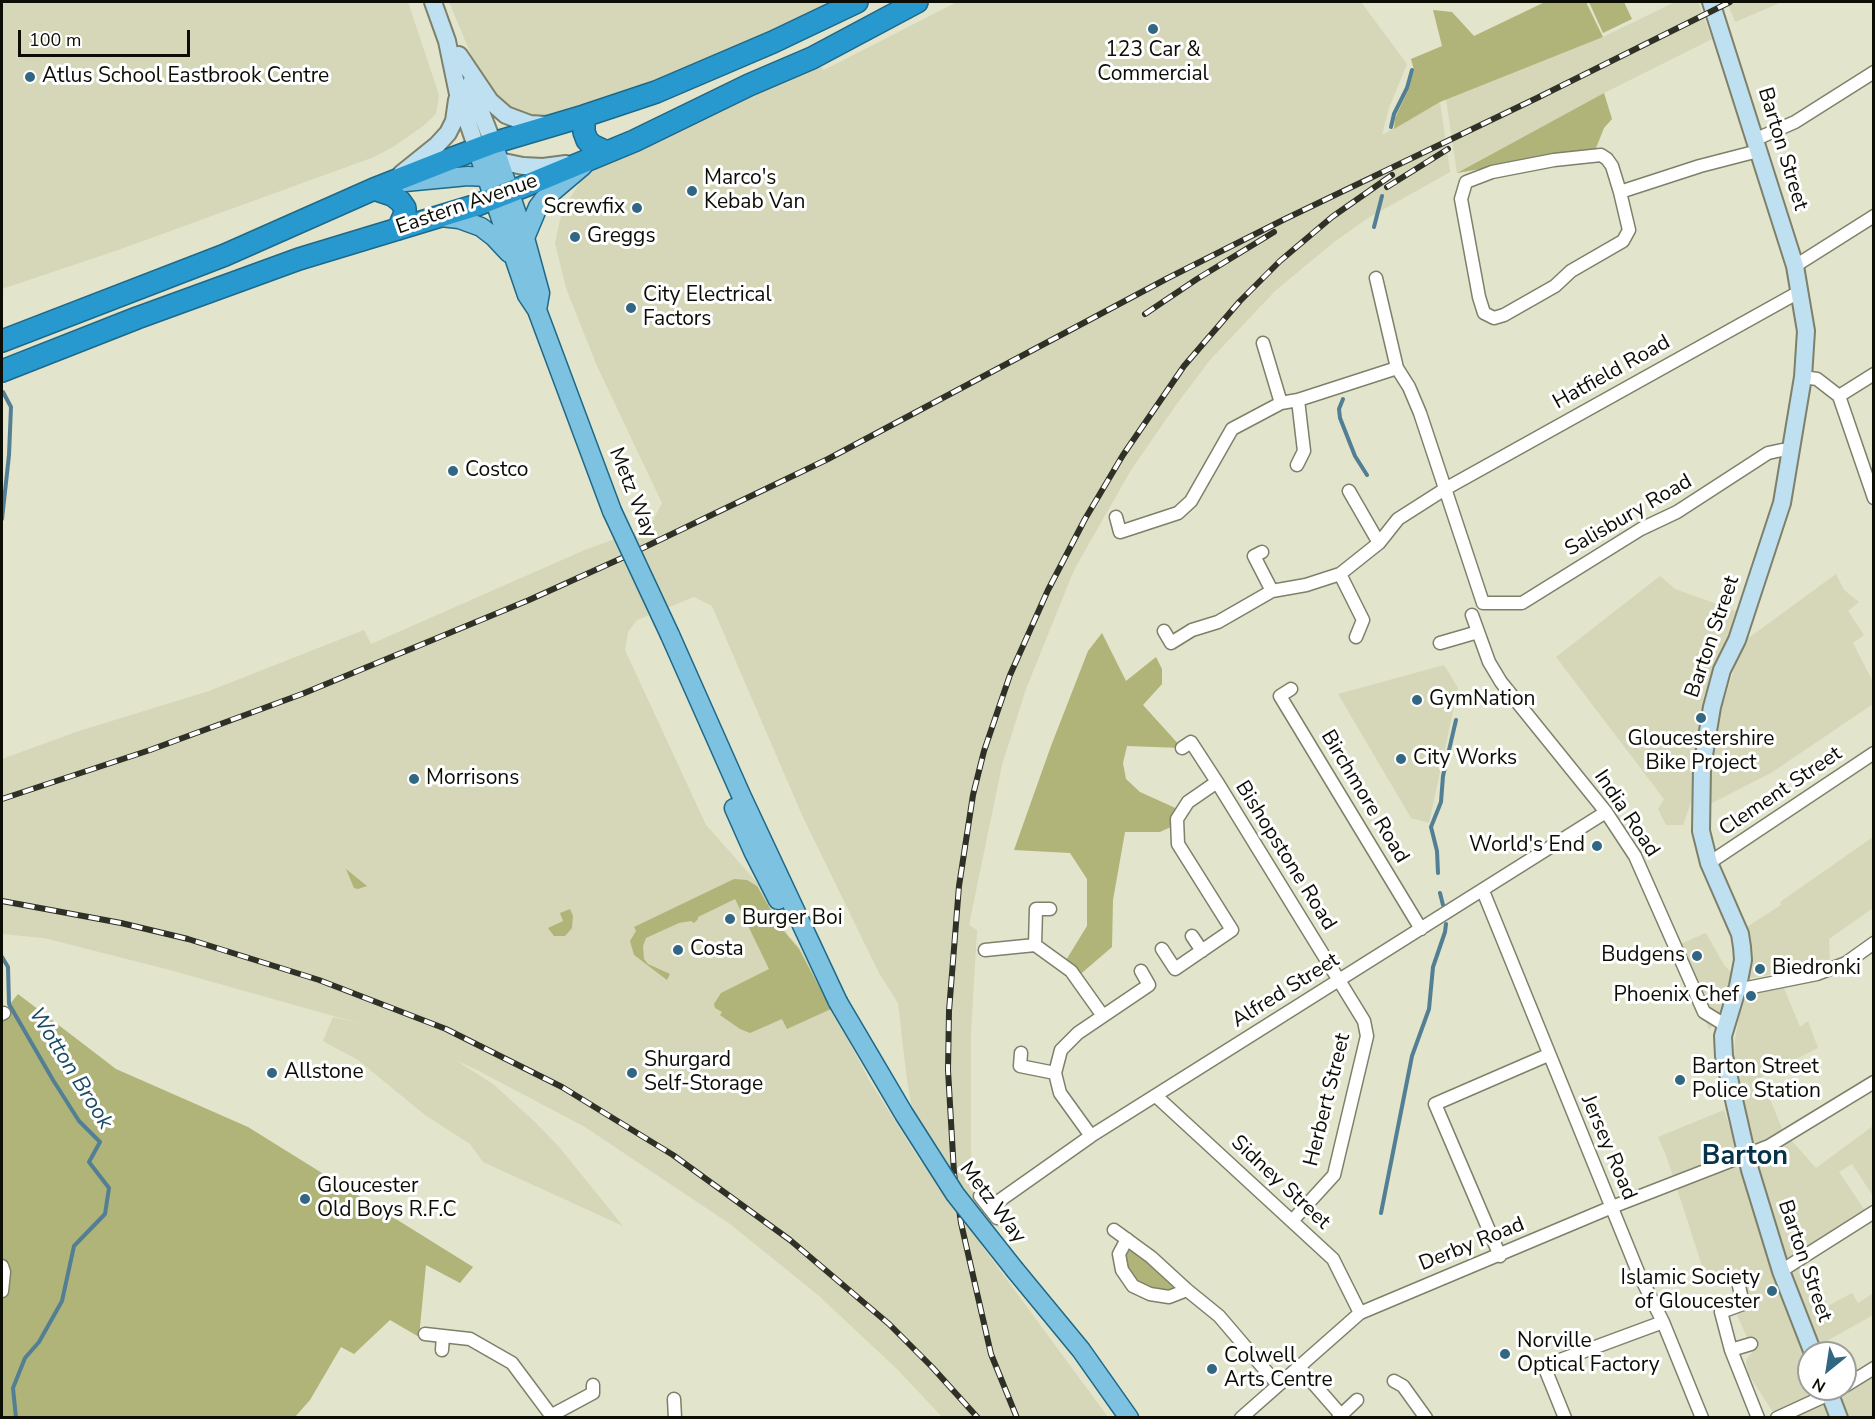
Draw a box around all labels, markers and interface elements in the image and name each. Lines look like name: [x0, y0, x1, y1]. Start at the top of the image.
scale bar: [21, 18, 194, 56]
marker: 123 Car & Commercial: [1146, 22, 1160, 36]
text: 100 m: [29, 28, 81, 52]
place label: 123 Car & Commercial: [1097, 38, 1209, 88]
place label: Atlus School Eastbrook Centre: [42, 64, 329, 90]
marker: Atlus School Eastbrook Centre: [23, 70, 37, 84]
street label: Barton Street: [1751, 85, 1813, 213]
place label: Marco's Kebab Van: [704, 166, 805, 216]
street label: Eastern Avenue: [393, 169, 541, 241]
marker: Marco's Kebab Van: [685, 184, 699, 198]
place label: Screwfix: [543, 195, 625, 221]
marker: Screwfix: [630, 201, 644, 215]
place label: Greggs: [587, 224, 656, 250]
marker: Greggs: [568, 230, 582, 244]
place label: City Electrical Factors: [643, 283, 772, 333]
marker: City Electrical Factors: [624, 301, 638, 315]
street label: Hatfield Road: [1549, 330, 1675, 416]
street label: Metz Way: [602, 444, 662, 542]
place label: Costco: [465, 458, 529, 484]
marker: Costco: [446, 464, 460, 478]
street label: Salisbury Road: [1561, 469, 1697, 563]
street label: Barton Street: [1680, 573, 1746, 701]
place label: GymNation: [1429, 687, 1536, 713]
marker: GymNation: [1410, 693, 1424, 707]
marker: Gloucestershire Bike Project: [1694, 711, 1708, 725]
street label: Birchmore Road: [1314, 726, 1414, 868]
place label: Gloucestershire Bike Project: [1628, 727, 1774, 777]
street label: Clement Street: [1715, 742, 1847, 842]
place label: City Works: [1413, 746, 1517, 772]
marker: City Works: [1394, 752, 1408, 766]
place label: Morrisons: [426, 766, 519, 792]
street label: India Road: [1588, 766, 1664, 862]
marker: Morrisons: [407, 772, 421, 786]
street label: Bishopstone Road: [1229, 777, 1341, 935]
place label: World's End: [1469, 833, 1585, 859]
marker: World's End: [1590, 839, 1604, 853]
place label: Burger Boi: [742, 906, 842, 932]
marker: Burger Boi: [723, 912, 737, 926]
place label: Costa: [690, 937, 744, 963]
marker: Costa: [671, 943, 685, 957]
place label: Budgens: [1601, 943, 1685, 969]
street label: Alfred Street: [1228, 948, 1344, 1034]
marker: Budgens: [1690, 949, 1704, 963]
place label: Biedronki: [1772, 956, 1861, 982]
marker: Biedronki: [1753, 962, 1767, 976]
place label: Phoenix Chef: [1613, 983, 1739, 1009]
marker: Phoenix Chef: [1744, 989, 1758, 1003]
water label: Wotton Brook: [22, 1003, 118, 1135]
street label: Herbert Street: [1299, 1031, 1357, 1169]
place label: Shurgard Self-Storage: [644, 1048, 763, 1098]
place label: Barton Street Police Station: [1692, 1055, 1821, 1105]
place label: Allstone: [284, 1060, 364, 1086]
marker: Allstone: [265, 1066, 279, 1080]
marker: Shurgard Self-Storage: [625, 1066, 639, 1080]
marker: Barton Street Police Station: [1673, 1073, 1687, 1087]
street label: Jersey Road: [1575, 1092, 1641, 1204]
street label: Sidney Street: [1225, 1131, 1335, 1235]
district label: Barton: [1702, 1141, 1788, 1173]
street label: Metz Way: [953, 1157, 1031, 1249]
place label: Gloucester Old Boys R.F.C: [317, 1174, 457, 1224]
marker: Gloucester Old Boys R.F.C: [298, 1192, 312, 1206]
street label: Barton Street: [1771, 1197, 1837, 1325]
street label: Derby Road: [1416, 1212, 1528, 1278]
place label: Islamic Society of Gloucester: [1621, 1266, 1760, 1316]
marker: Islamic Society of Gloucester: [1765, 1284, 1779, 1298]
place label: Norville Optical Factory: [1517, 1329, 1660, 1379]
north arrow: [1797, 1341, 1857, 1401]
place label: Colwell Arts Centre: [1224, 1344, 1333, 1394]
marker: Norville Optical Factory: [1498, 1347, 1512, 1361]
marker: Colwell Arts Centre: [1205, 1362, 1219, 1376]
text: N: [1808, 1372, 1830, 1397]

